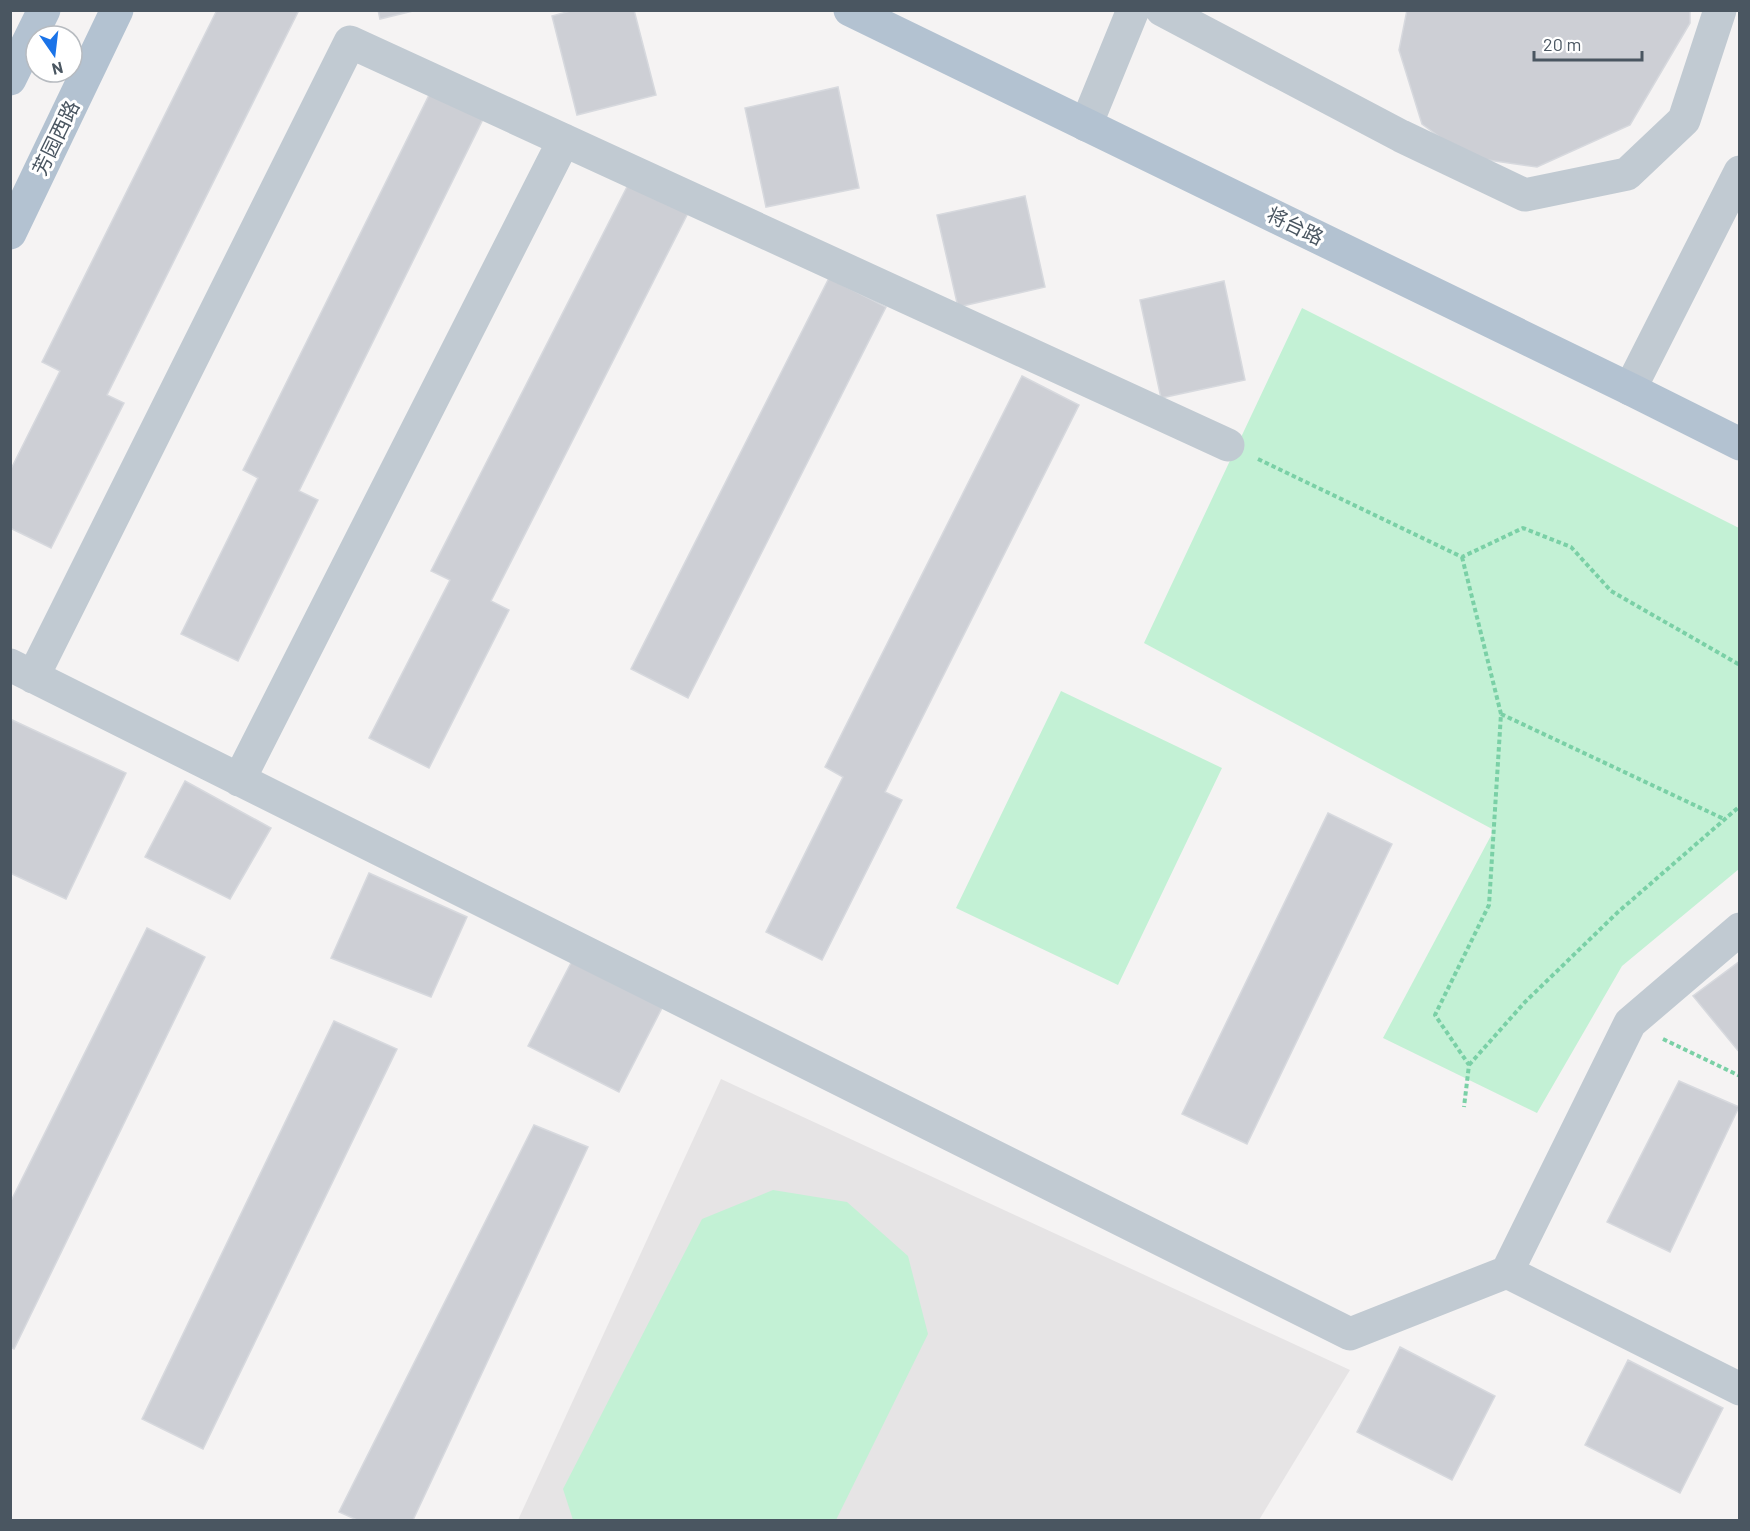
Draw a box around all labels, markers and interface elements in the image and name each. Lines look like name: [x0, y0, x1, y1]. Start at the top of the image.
north arrow: [24, 24, 84, 84]
scale bar: [1534, 24, 1642, 62]
text: 20 m: [1543, 33, 1581, 55]
text: N: [50, 59, 65, 80]
street label: 芳园西路: [27, 96, 83, 179]
street label: 将台路: [1263, 201, 1328, 249]

